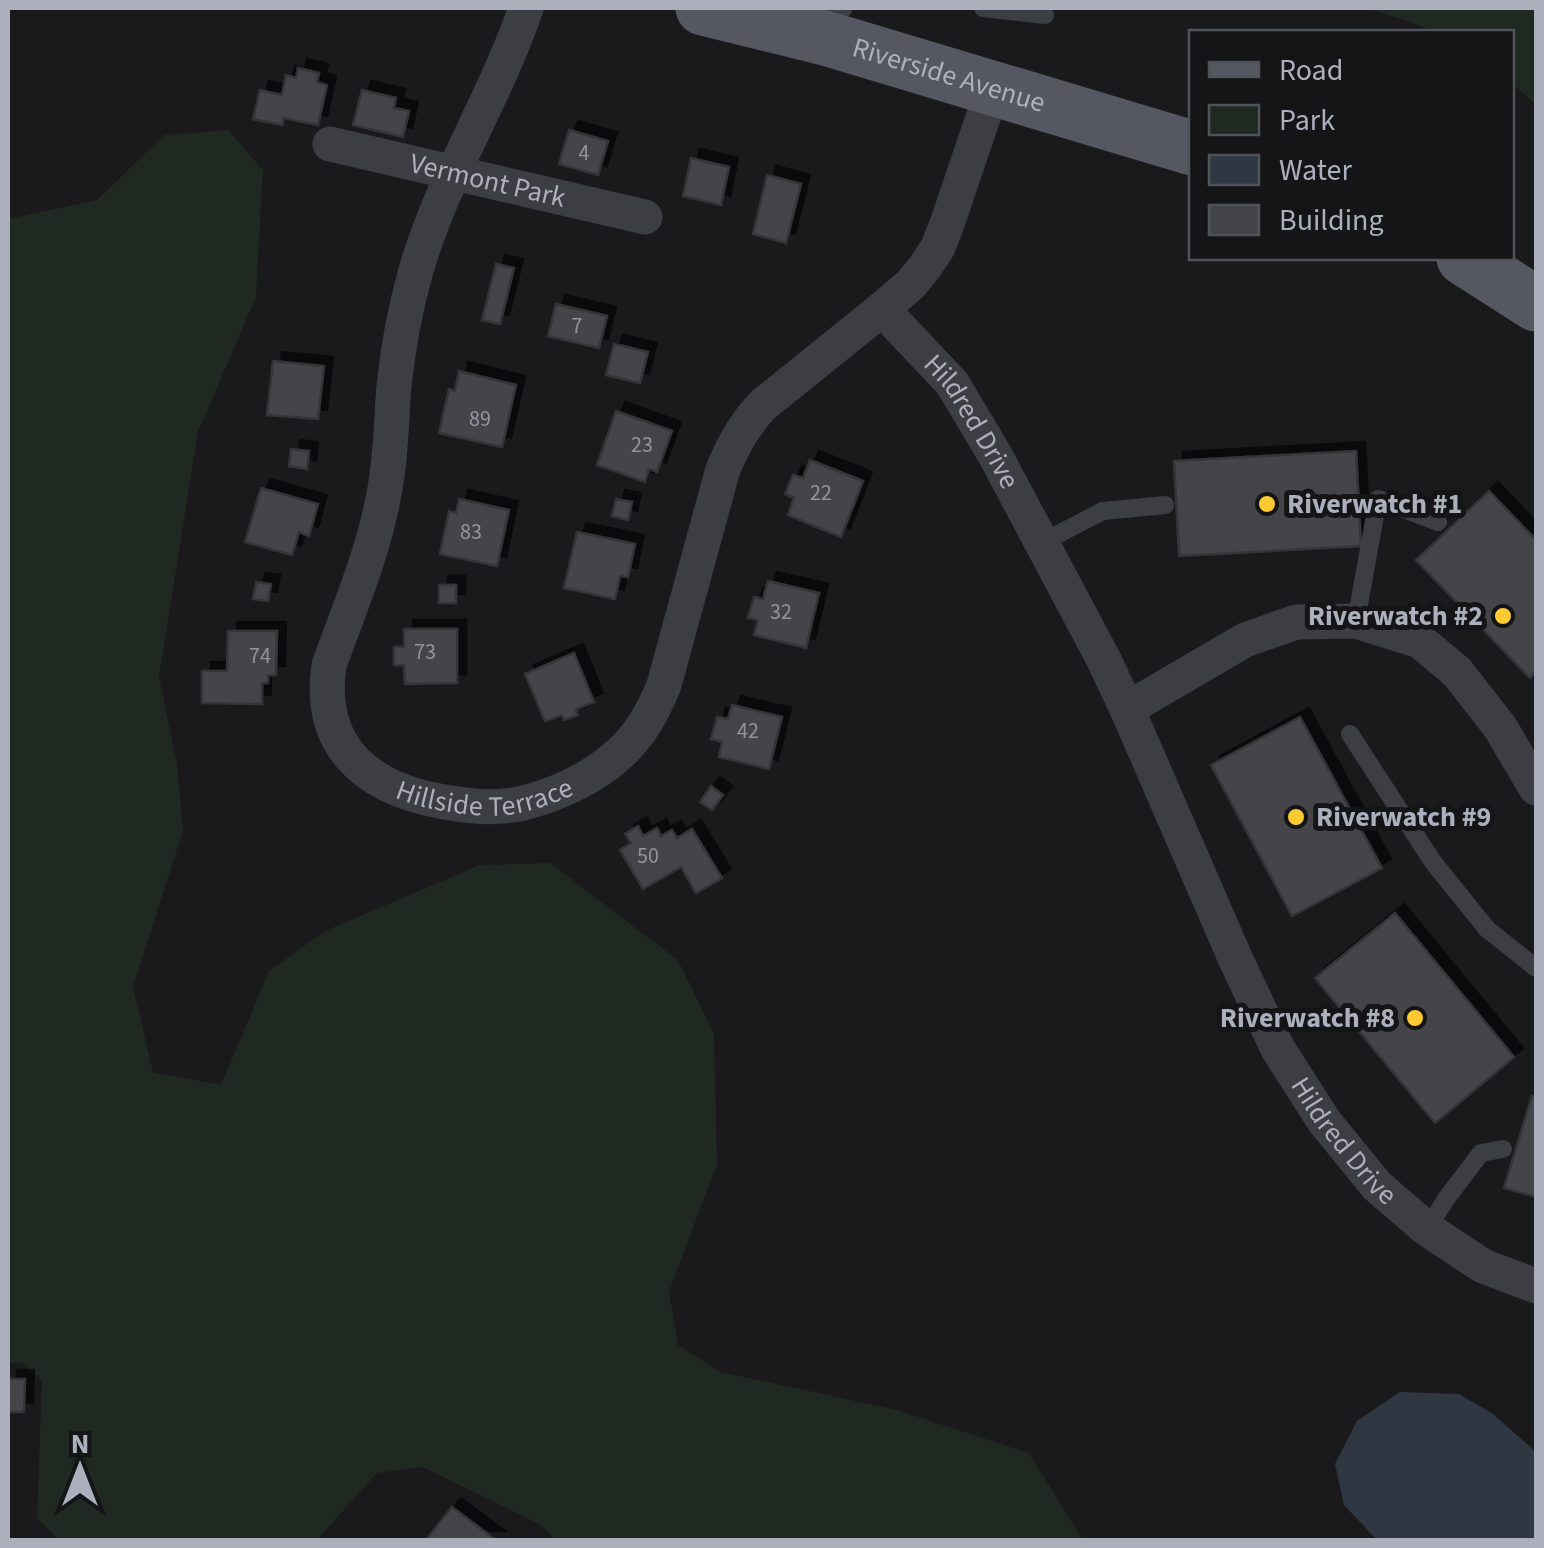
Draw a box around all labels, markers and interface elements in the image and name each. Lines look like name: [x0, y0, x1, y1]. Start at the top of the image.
street label: Riverside Avenue: [848, 27, 1050, 123]
legend: [1189, 30, 1514, 260]
text: Road: [1279, 49, 1343, 92]
text: Park: [1279, 99, 1335, 142]
house number: 4: [579, 137, 590, 169]
street label: Vermont Park: [406, 143, 570, 218]
text: Water: [1279, 149, 1352, 192]
text: Building: [1279, 199, 1384, 242]
house number: 7: [572, 310, 583, 342]
street label: Hildred Drive: [915, 345, 1029, 496]
house number: 89: [469, 403, 491, 435]
house number: 23: [631, 429, 653, 461]
house number: 22: [810, 477, 832, 509]
place label: Riverwatch #1: [1287, 484, 1462, 524]
marker: Riverwatch #1: [1256, 493, 1278, 515]
house number: 83: [460, 516, 482, 548]
house number: 32: [770, 596, 792, 628]
place label: Riverwatch #2: [1308, 596, 1483, 636]
marker: Riverwatch #2: [1492, 605, 1514, 627]
house number: 73: [414, 636, 436, 668]
house number: 74: [249, 640, 271, 672]
house number: 42: [737, 715, 759, 747]
street label: Hillside Terrace: [391, 768, 579, 827]
place label: Riverwatch #9: [1316, 797, 1491, 837]
marker: Riverwatch #9: [1285, 806, 1307, 828]
house number: 50: [637, 840, 659, 872]
place label: Riverwatch #8: [1220, 998, 1395, 1038]
marker: Riverwatch #8: [1404, 1007, 1426, 1029]
street label: Hildred Drive: [1281, 1069, 1406, 1214]
north arrow: [30, 1418, 130, 1518]
text: N: [71, 1424, 89, 1464]

